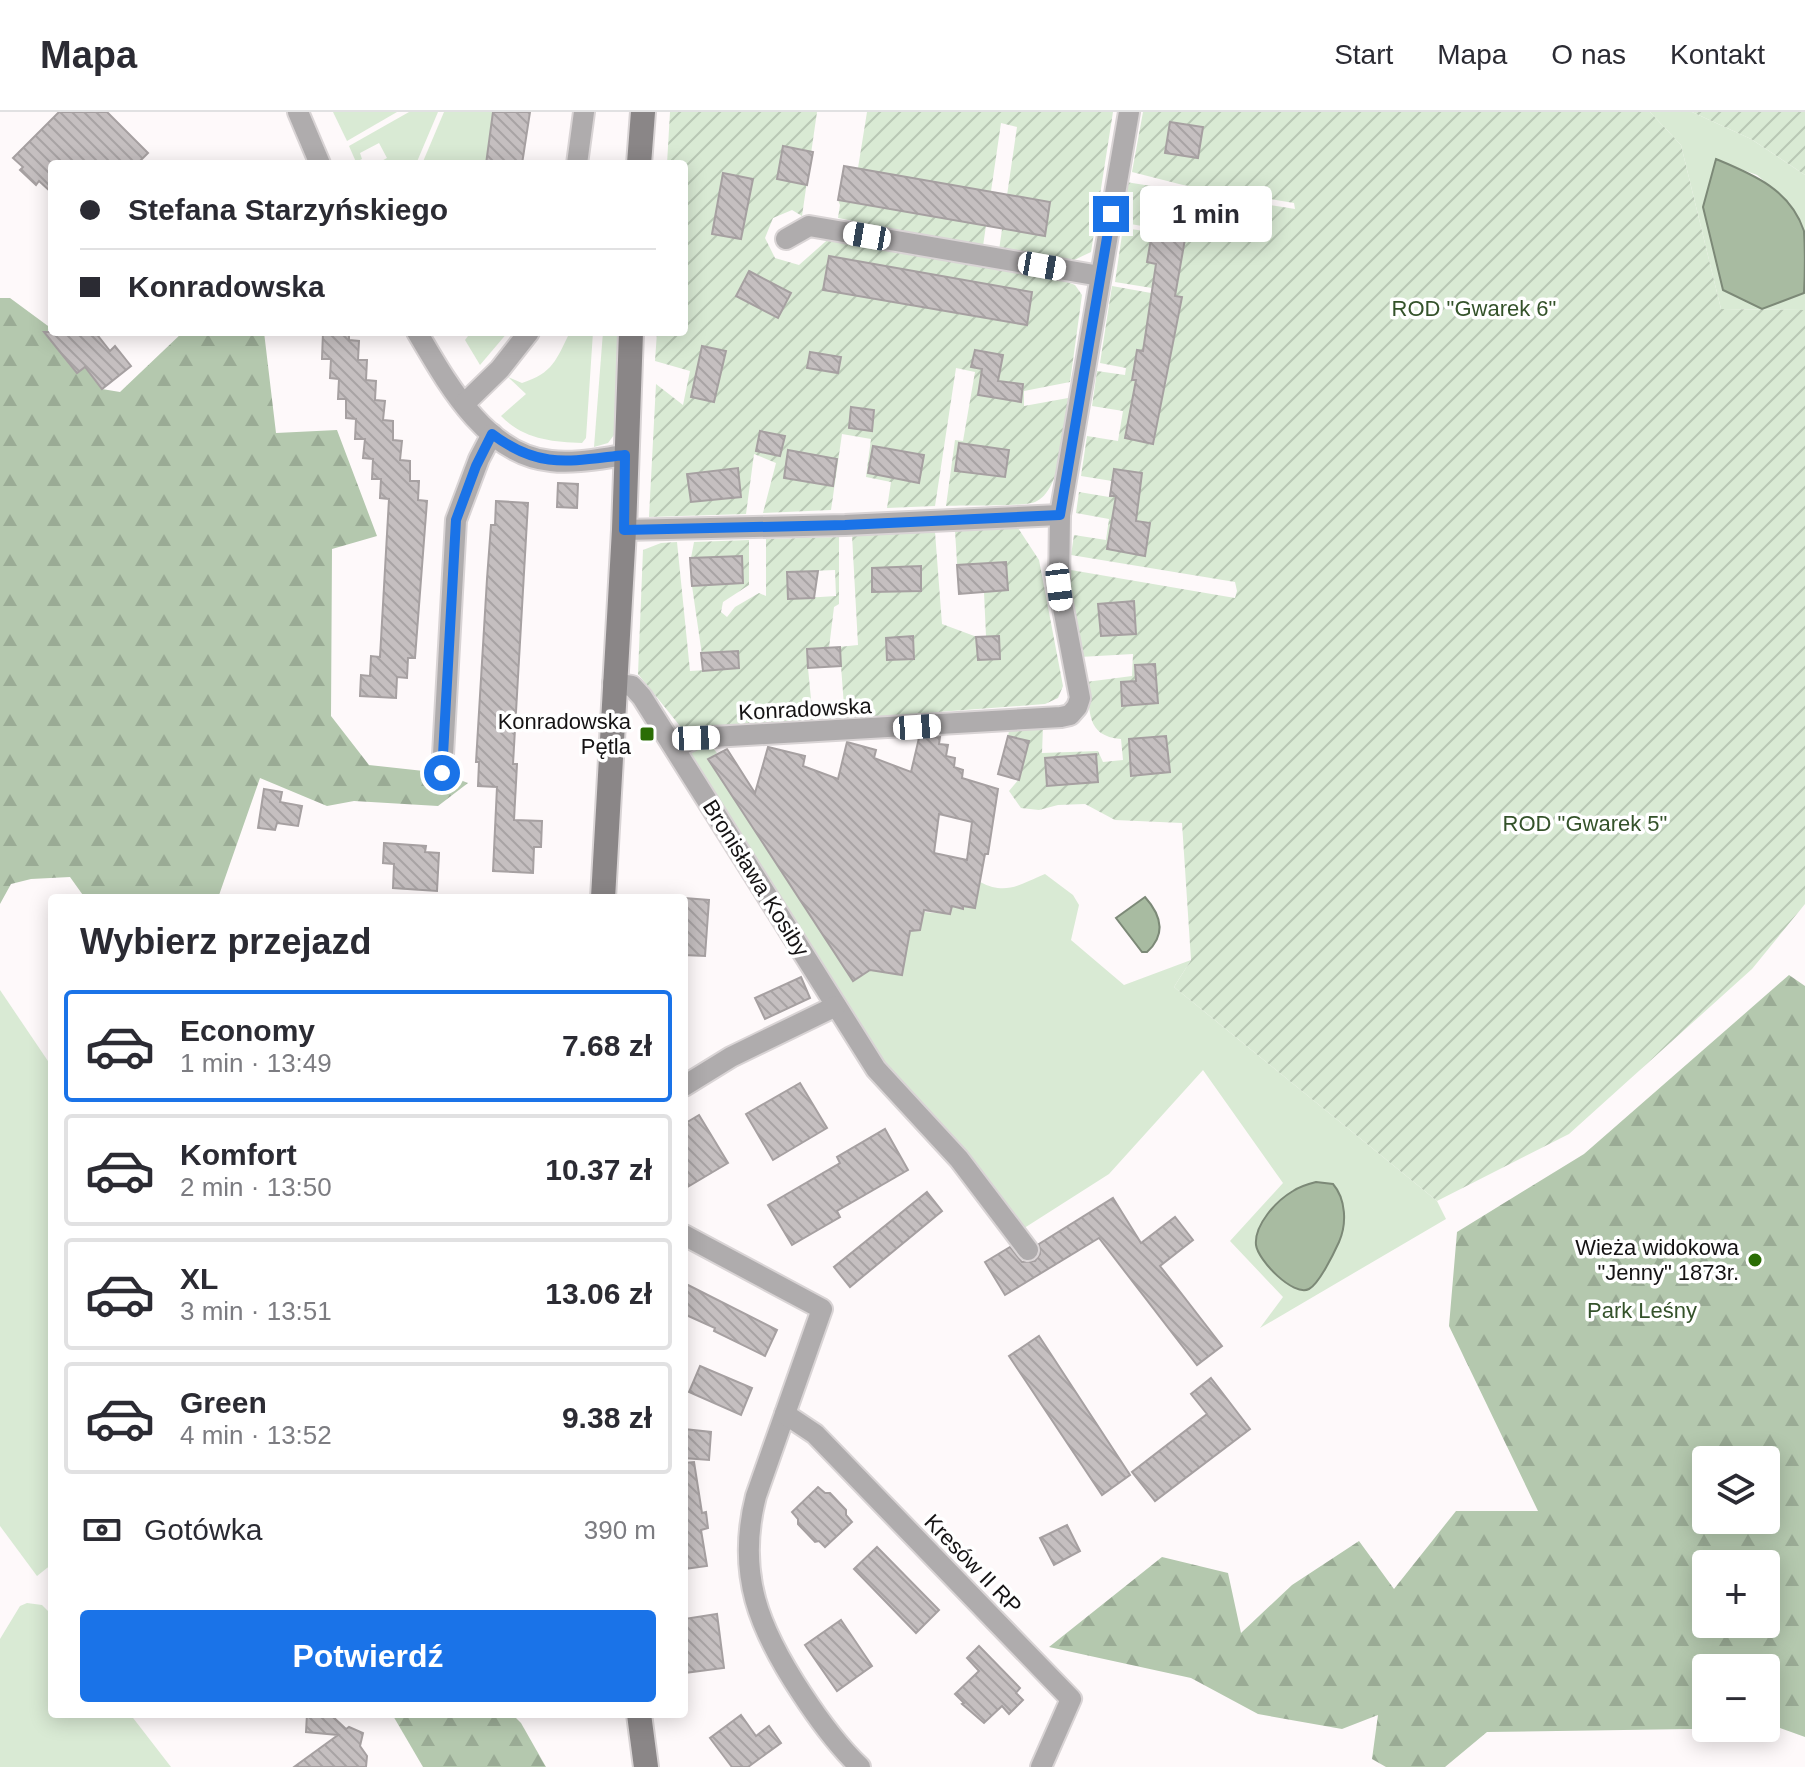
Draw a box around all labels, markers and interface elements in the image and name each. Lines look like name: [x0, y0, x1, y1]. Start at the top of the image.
text: Mapa: [40, 34, 137, 76]
text: Start: [1334, 39, 1393, 70]
text: Mapa: [1437, 39, 1507, 70]
text: O nas: [1551, 39, 1626, 70]
text: Kontakt: [1670, 39, 1765, 70]
callout: 1 min: [1139, 186, 1271, 242]
text: Stefana Starzyńskiego: [128, 193, 448, 226]
route end: [1093, 196, 1129, 232]
text: 1 min: [1172, 199, 1240, 229]
car: [841, 220, 893, 252]
car: [1016, 250, 1068, 282]
text: Konradowska: [128, 270, 325, 303]
park label: ROD "Gwarek 6": [1392, 296, 1556, 321]
car: [1044, 562, 1074, 612]
street label: Konradowska: [738, 693, 873, 725]
place label: Konradowska Pętla: [498, 709, 632, 759]
car: [892, 713, 942, 741]
marker: Konradowska Pętla: [638, 725, 656, 743]
car: [672, 725, 720, 751]
route start: [424, 755, 460, 791]
street label: Bronisława Kosiby: [698, 795, 814, 961]
park label: ROD "Gwarek 5": [1503, 811, 1667, 836]
text: Wybierz przejazd: [80, 921, 371, 962]
icon: car: [84, 1010, 156, 1082]
text: Economy: [180, 1014, 315, 1047]
text: 7.68 zł: [562, 1029, 652, 1062]
text: 1 min · 13:49: [180, 1048, 332, 1078]
icon: car: [84, 1134, 156, 1206]
text: Komfort: [180, 1138, 297, 1171]
text: 10.37 zł: [545, 1153, 652, 1186]
text: 2 min · 13:50: [180, 1172, 332, 1202]
place label: Wieża widokowa "Jenny" 1873r.: [1575, 1235, 1740, 1285]
marker: Wieża widokowa "Jenny" 1873r.: [1746, 1251, 1764, 1269]
icon: car: [84, 1258, 156, 1330]
text: XL: [180, 1262, 218, 1295]
text: 13.06 zł: [545, 1277, 652, 1310]
text: 3 min · 13:51: [180, 1296, 332, 1326]
park label: Park Leśny: [1587, 1298, 1697, 1323]
icon: car: [84, 1382, 156, 1454]
text: Green: [180, 1386, 267, 1419]
text: 9.38 zł: [562, 1401, 652, 1434]
text: 4 min · 13:52: [180, 1420, 332, 1450]
map controls: [1692, 1446, 1780, 1742]
button: layers: [1692, 1446, 1780, 1534]
icon: cash: [80, 1508, 124, 1552]
street label: Kresów II RP: [919, 1509, 1027, 1619]
text: Gotówka: [144, 1513, 262, 1546]
text: 390 m: [584, 1515, 656, 1545]
button: +: [1692, 1550, 1780, 1638]
button: Potwierdź: [80, 1610, 656, 1702]
button: −: [1692, 1654, 1780, 1742]

